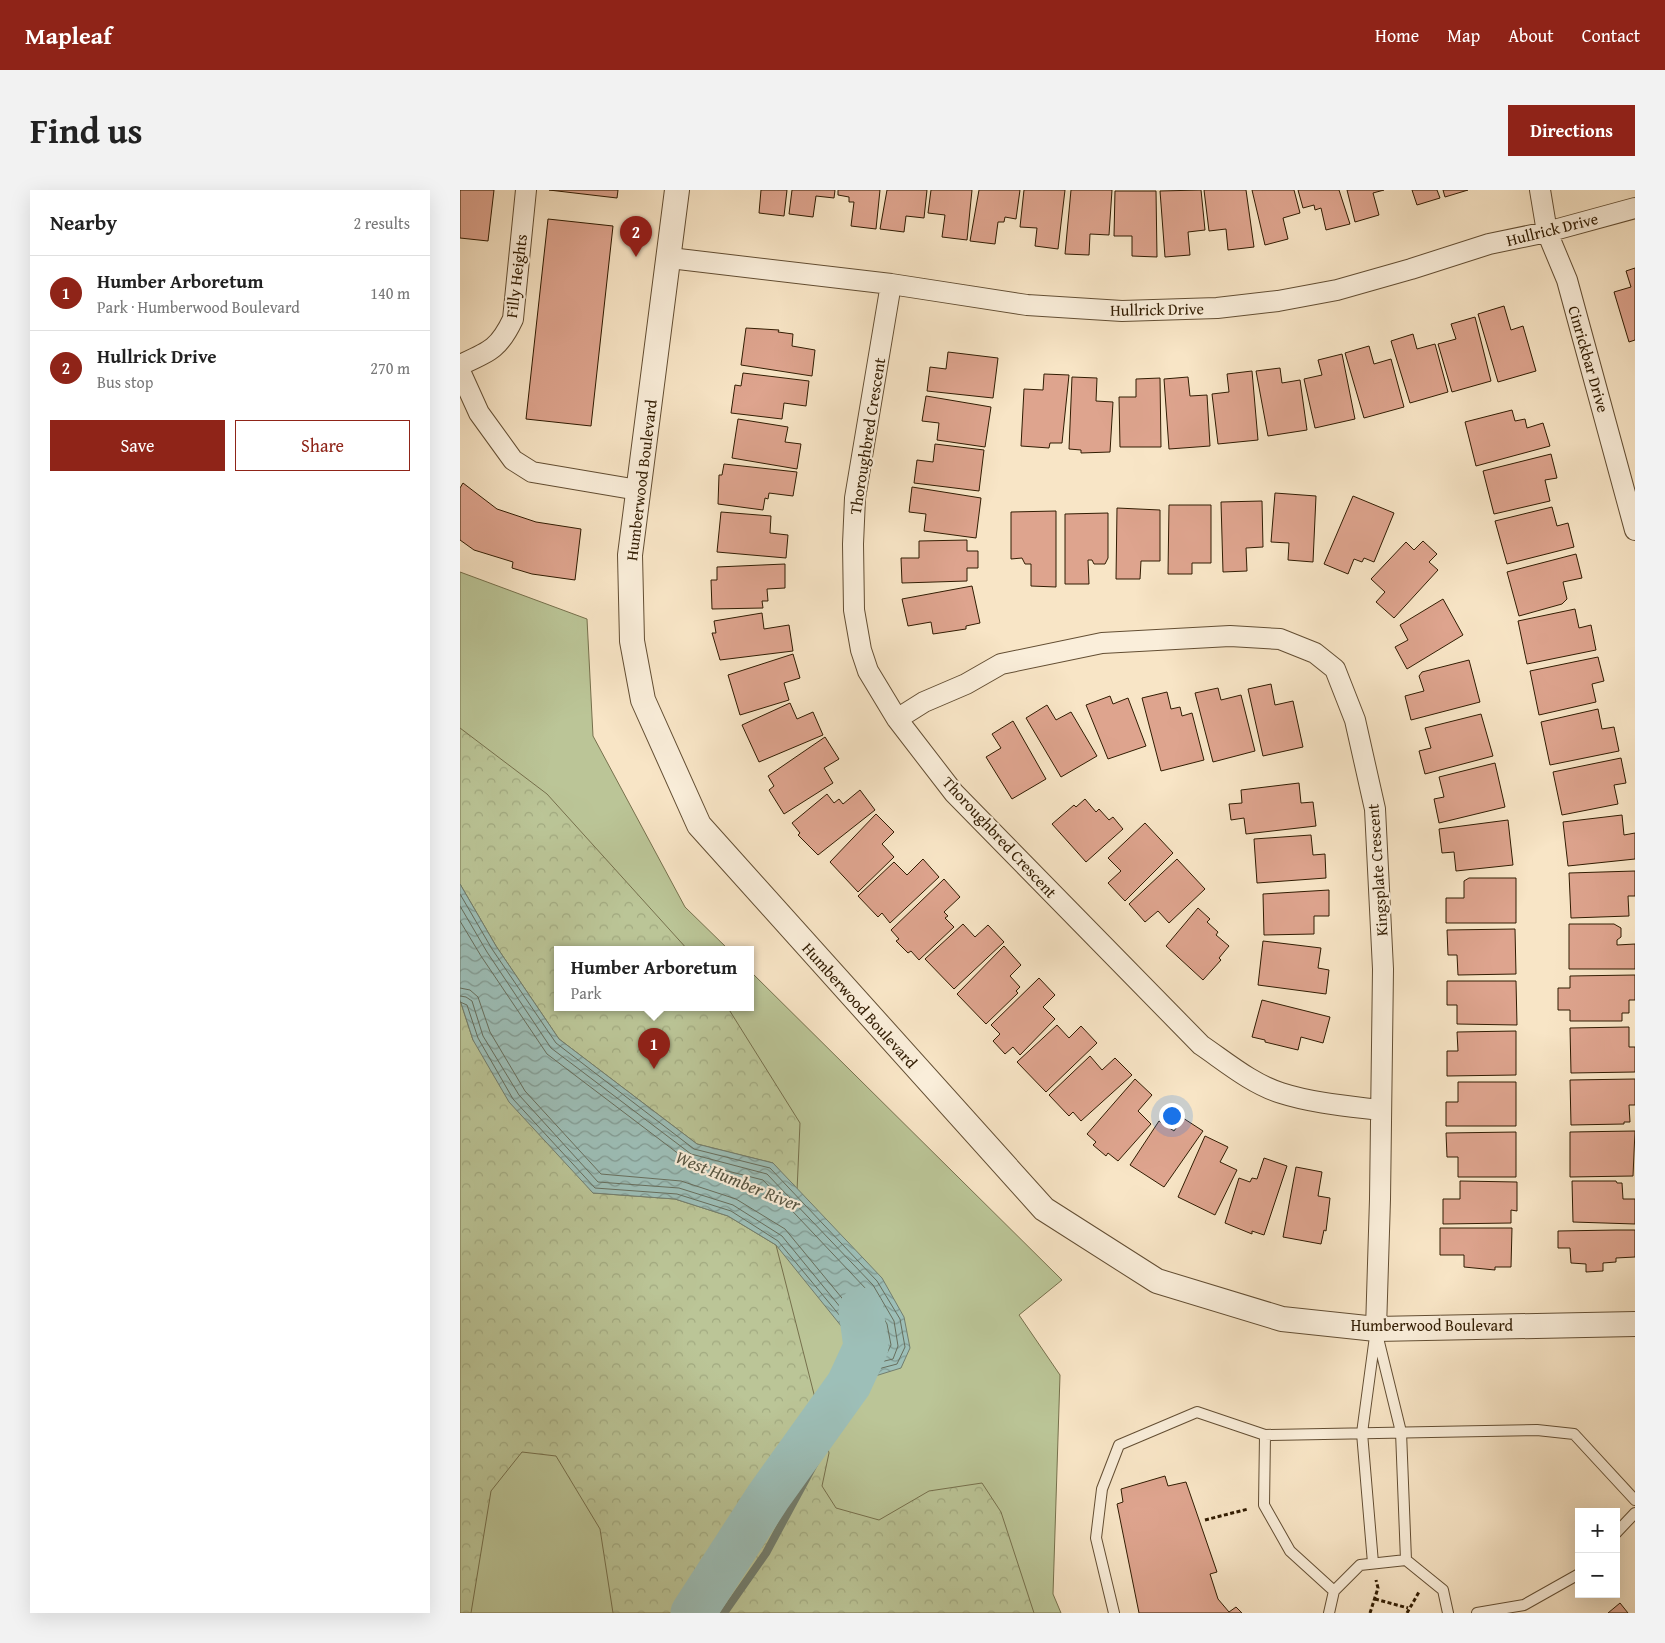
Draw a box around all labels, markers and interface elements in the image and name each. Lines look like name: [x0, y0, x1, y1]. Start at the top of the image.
text: Mapleaf: [25, 18, 112, 53]
text: Home: [1375, 22, 1419, 49]
text: Map: [1447, 22, 1480, 49]
text: About: [1508, 22, 1554, 49]
text: Contact: [1582, 22, 1640, 49]
text: Find us: [30, 105, 143, 156]
button: Directions: [1508, 105, 1635, 156]
street label: Hullrick Drive: [1504, 206, 1600, 252]
text: Nearby: [50, 207, 117, 238]
text: 2 results: [353, 211, 410, 235]
pin: 2: [620, 216, 652, 257]
street label: Filly Heights: [499, 233, 533, 319]
text: Humber Arboretum: [97, 267, 264, 295]
text: 1: [62, 281, 70, 305]
text: 140 m: [370, 281, 410, 305]
text: Park · Humberwood Boulevard: [97, 295, 300, 319]
street label: Hullrick Drive: [1110, 296, 1204, 322]
street label: Cinrickbar Drive: [1562, 303, 1616, 415]
text: Hullrick Drive: [97, 342, 217, 370]
street label: Thoroughbred Crescent: [843, 355, 891, 516]
text: 2: [62, 356, 70, 380]
text: 270 m: [370, 356, 410, 380]
text: Bus stop: [97, 370, 153, 394]
street label: Humberwood Boulevard: [619, 398, 663, 562]
button: Save: [50, 420, 225, 471]
button: Share: [235, 420, 410, 471]
street label: Thoroughbred Crescent: [937, 771, 1063, 903]
street label: Kingsplate Crescent: [1360, 803, 1394, 937]
street label: Humberwood Boulevard: [797, 937, 924, 1074]
popup: [554, 946, 754, 1011]
text: Humber Arboretum: [571, 953, 737, 981]
text: Park: [571, 981, 602, 1005]
pin: 1: [638, 1028, 670, 1069]
your location: [1159, 1103, 1185, 1129]
water label: West Humber River: [672, 1143, 806, 1218]
street label: Humberwood Boulevard: [1351, 1313, 1514, 1337]
map controls: [1575, 1508, 1620, 1598]
button: +: [1575, 1508, 1620, 1553]
button: −: [1575, 1553, 1620, 1598]

